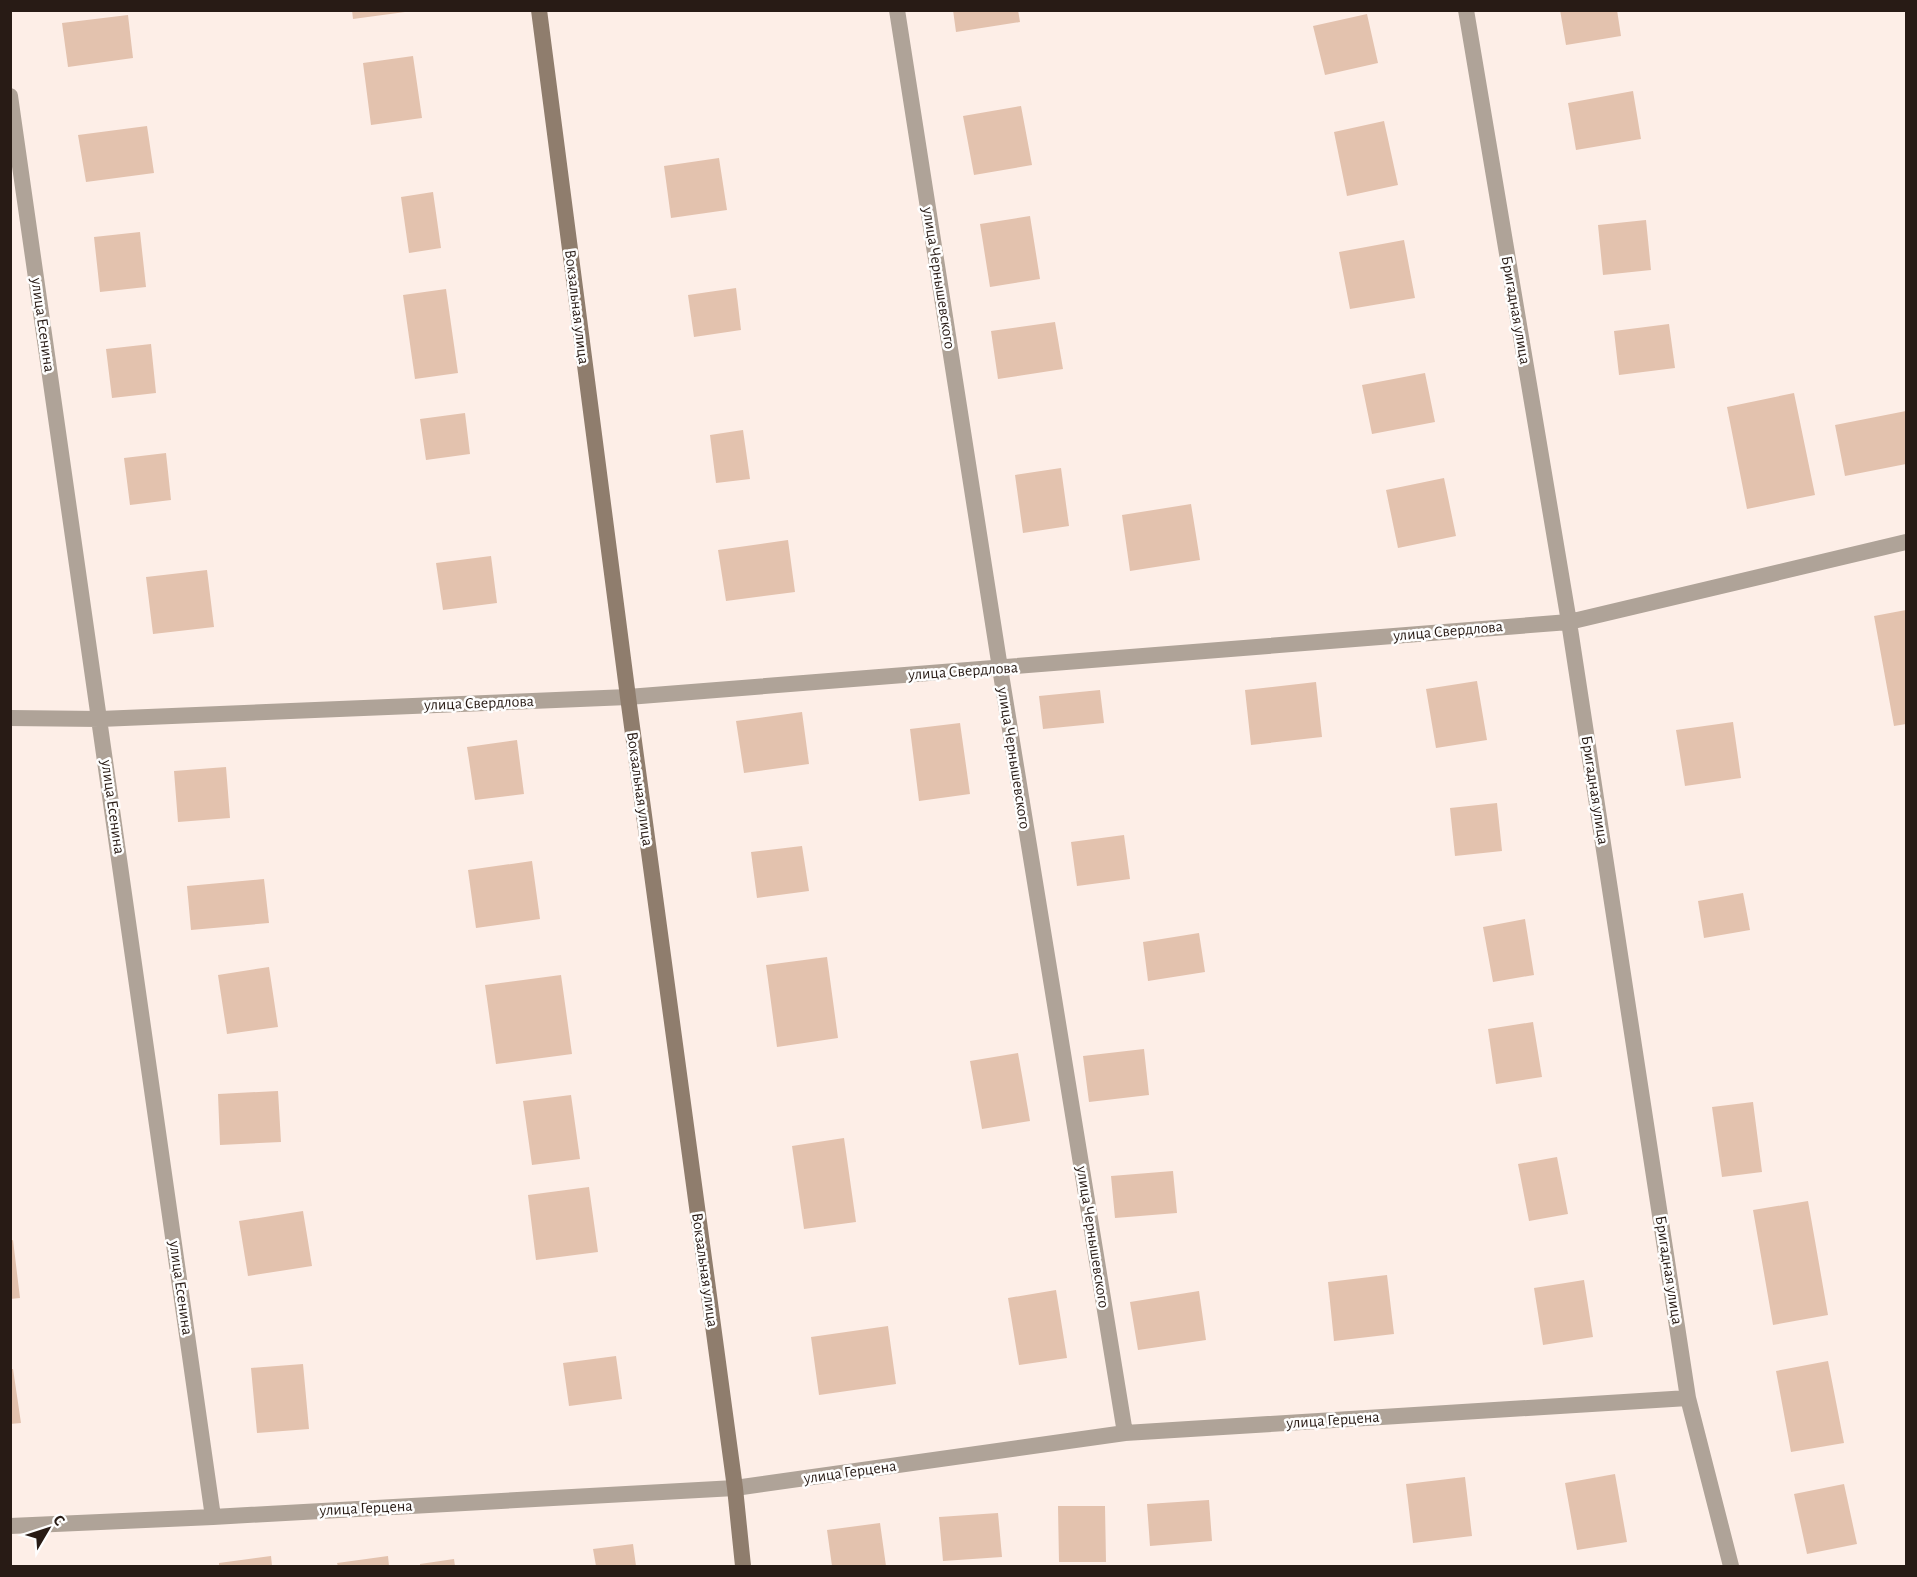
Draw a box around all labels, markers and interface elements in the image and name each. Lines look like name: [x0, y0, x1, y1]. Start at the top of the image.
street label: улица Чернышевского: [919, 205, 958, 350]
street label: Вокзальная улица: [561, 249, 592, 365]
street label: Бригадная улица: [1498, 254, 1533, 366]
street label: улица Есенина: [27, 276, 58, 373]
street label: улица Свердлова: [1392, 618, 1504, 645]
street label: улица Свердлова: [907, 659, 1019, 684]
street label: улица Чернышевского: [994, 685, 1033, 830]
street label: улица Свердлова: [423, 693, 534, 714]
street label: Вокзальная улица: [623, 731, 656, 847]
street label: Бригадная улица: [1577, 734, 1612, 846]
street label: улица Есенина: [97, 758, 128, 855]
street label: улица Чернышевского: [1073, 1164, 1112, 1309]
street label: Вокзальная улица: [688, 1212, 721, 1328]
street label: Бригадная улица: [1651, 1214, 1686, 1326]
street label: улица Есенина: [165, 1239, 196, 1336]
street label: улица Герцена: [1285, 1409, 1380, 1432]
street label: улица Герцена: [802, 1458, 897, 1488]
street label: улица Герцена: [318, 1498, 413, 1519]
north arrow: [18, 1499, 78, 1559]
text: С: [50, 1512, 68, 1529]

